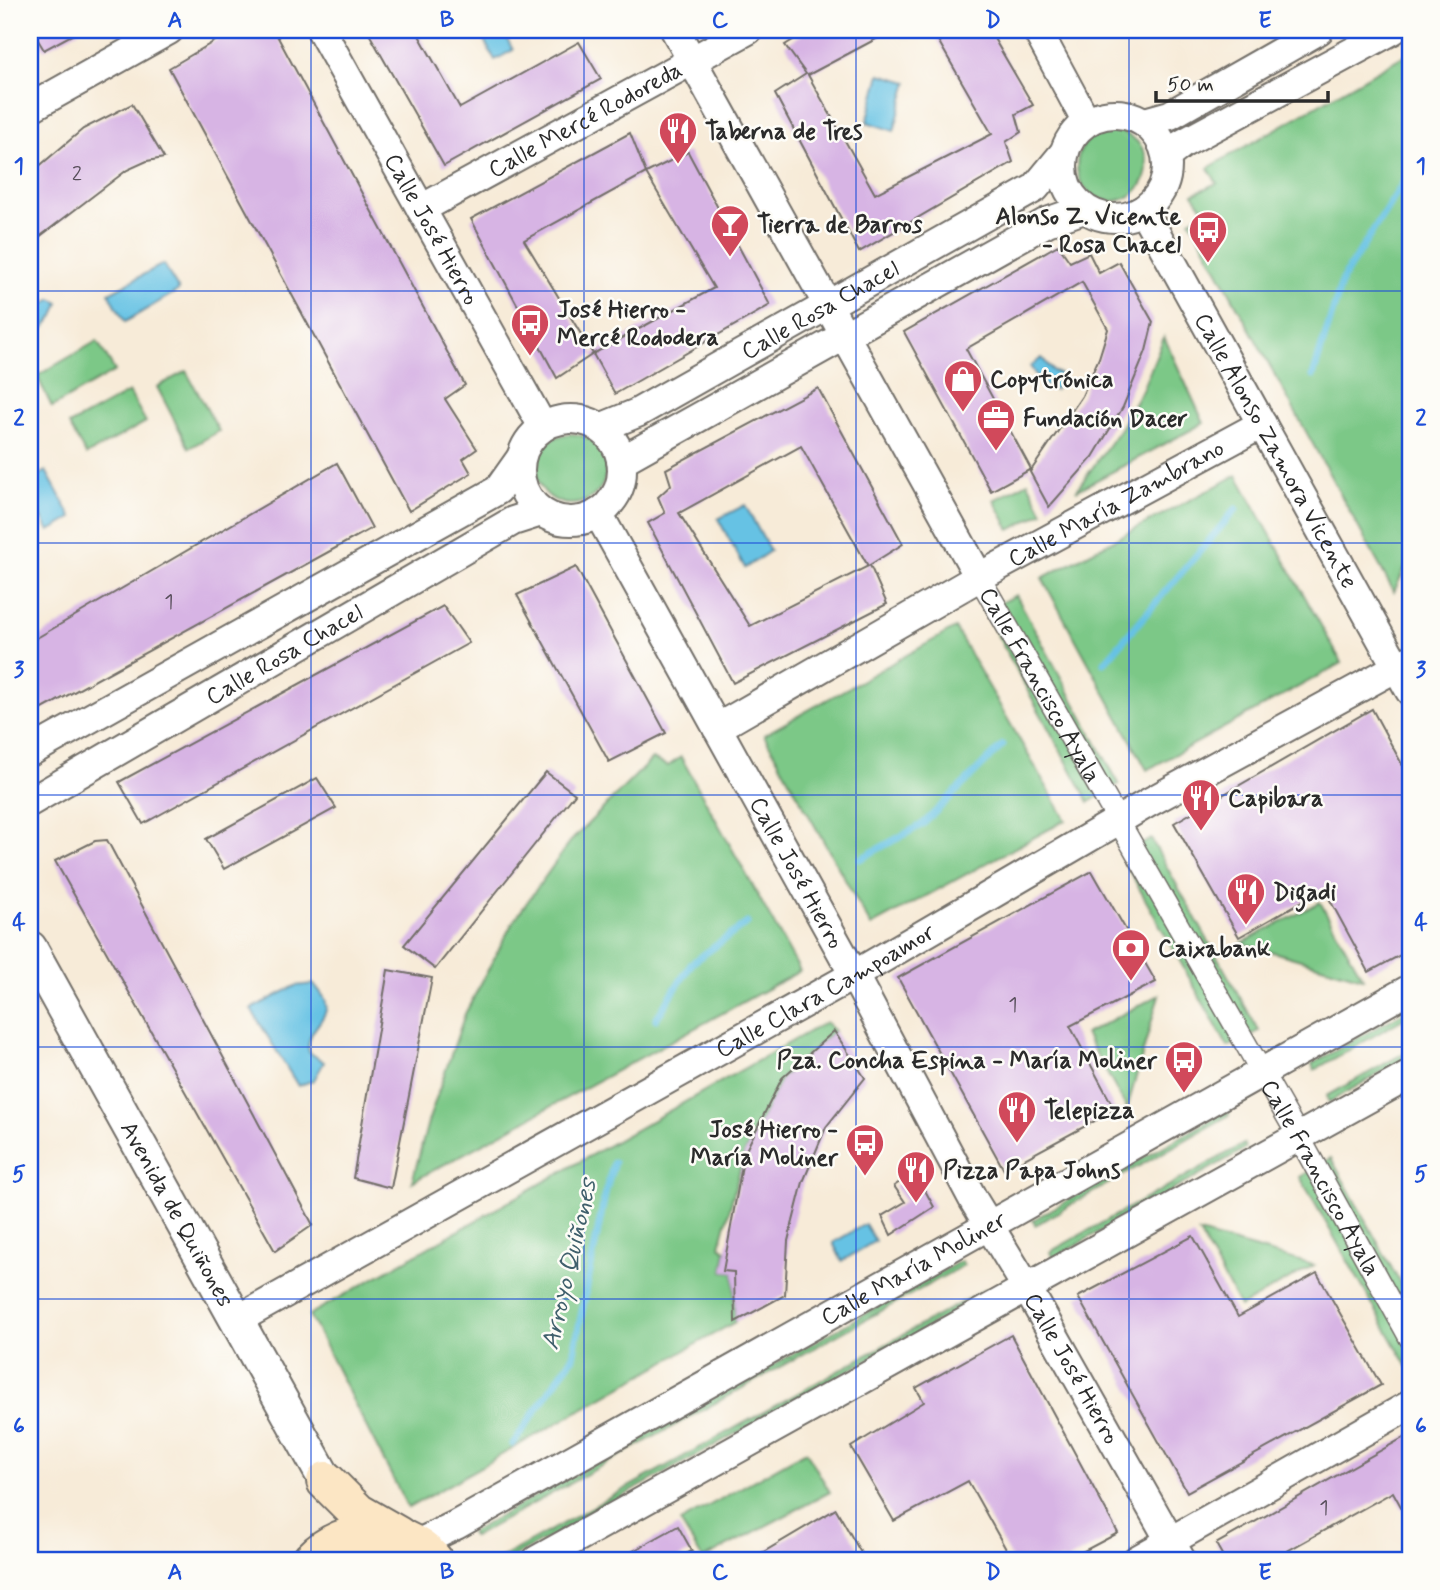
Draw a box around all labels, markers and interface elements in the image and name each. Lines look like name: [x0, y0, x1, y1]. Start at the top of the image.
text: A: [167, 6, 183, 36]
text: B: [440, 6, 455, 36]
text: C: [712, 6, 729, 36]
text: D: [985, 6, 1001, 36]
text: E: [1258, 6, 1272, 36]
street label: Calle Mercé Rodoreda: [483, 55, 688, 186]
scale bar: [1156, 60, 1328, 104]
text: 50 m: [1167, 71, 1214, 99]
restaurant icon: Taberna de Tres: [657, 110, 699, 165]
place label: Taberna de Tres: [705, 117, 863, 148]
street label: Calle José Hierro: [376, 148, 486, 311]
text: 1: [14, 152, 24, 182]
text: 1: [1416, 152, 1426, 182]
house number: 2: [72, 160, 82, 188]
place label: Alonso Z. Vicente - Rosa Chacel: [995, 202, 1182, 261]
bar icon: Tierra de Barros: [709, 203, 751, 258]
bus stop icon: Alonso Z. Vicente - Rosa Chacel: [1187, 209, 1229, 264]
place label: Tierra de Barros: [757, 210, 923, 241]
street label: Calle Rosa Chacel: [736, 254, 905, 368]
place label: José Hierro - Mercé Rododera: [557, 295, 719, 354]
bus stop icon: José Hierro - Mercé Rododera: [509, 302, 551, 357]
street label: Calle Alonso Zamora Vicente: [1186, 308, 1364, 594]
shop icon: Copytrónica: [942, 358, 984, 413]
place label: Copytrónica: [990, 365, 1114, 396]
office icon: Fundación Dacer: [975, 397, 1017, 452]
text: 2: [13, 404, 25, 434]
place label: Fundación Dacer: [1023, 404, 1188, 435]
text: 2: [1415, 404, 1427, 434]
street label: Calle María Zambrano: [1003, 433, 1230, 575]
street label: Calle Francisco Ayala: [971, 582, 1107, 789]
house number: 1: [164, 588, 174, 616]
street label: Calle Rosa Chacel: [201, 598, 369, 713]
text: 3: [14, 656, 25, 686]
text: 3: [1416, 656, 1427, 686]
restaurant icon: Capibara: [1180, 777, 1222, 832]
place label: Capibara: [1228, 784, 1323, 815]
street label: Calle José Hierro: [741, 792, 851, 955]
restaurant icon: Digadi: [1225, 871, 1267, 926]
place label: Digadi: [1273, 878, 1336, 912]
text: 4: [12, 908, 26, 938]
text: 4: [1414, 908, 1428, 938]
street label: Calle Clara Campoamor: [711, 917, 941, 1066]
bank icon: Caixabank: [1110, 927, 1152, 982]
place label: Caixabank: [1158, 934, 1271, 965]
house number: 1: [1008, 991, 1018, 1019]
bus stop icon: Pza. Concha Espina - María Moliner: [1163, 1039, 1205, 1094]
place label: Pza. Concha Espina - María Moliner: [777, 1046, 1158, 1077]
street label: Calle Francisco Ayala: [1252, 1074, 1387, 1282]
restaurant icon: Telepizza: [996, 1089, 1038, 1144]
place label: Telepizza: [1044, 1096, 1135, 1127]
place label: José Hierro - María Moliner: [691, 1115, 839, 1174]
street label: Avenida de Quiñones: [112, 1116, 240, 1313]
bus stop icon: José Hierro - María Moliner: [844, 1122, 886, 1177]
restaurant icon: Pizza Papa Johns: [895, 1149, 937, 1204]
place label: Pizza Papa Johns: [943, 1156, 1121, 1187]
text: 5: [12, 1160, 26, 1190]
text: 5: [1414, 1160, 1428, 1190]
water label: Arroyo Quiñones: [534, 1173, 607, 1353]
street label: Calle María Moliner: [816, 1205, 1012, 1334]
street label: Calle José Hierro: [1016, 1288, 1126, 1450]
text: 6: [13, 1412, 25, 1442]
text: 6: [1415, 1412, 1427, 1442]
house number: 1: [1319, 1494, 1329, 1522]
text: A: [167, 1558, 183, 1588]
text: B: [440, 1558, 455, 1588]
text: C: [712, 1558, 729, 1588]
text: D: [985, 1558, 1001, 1588]
text: E: [1258, 1558, 1272, 1588]

